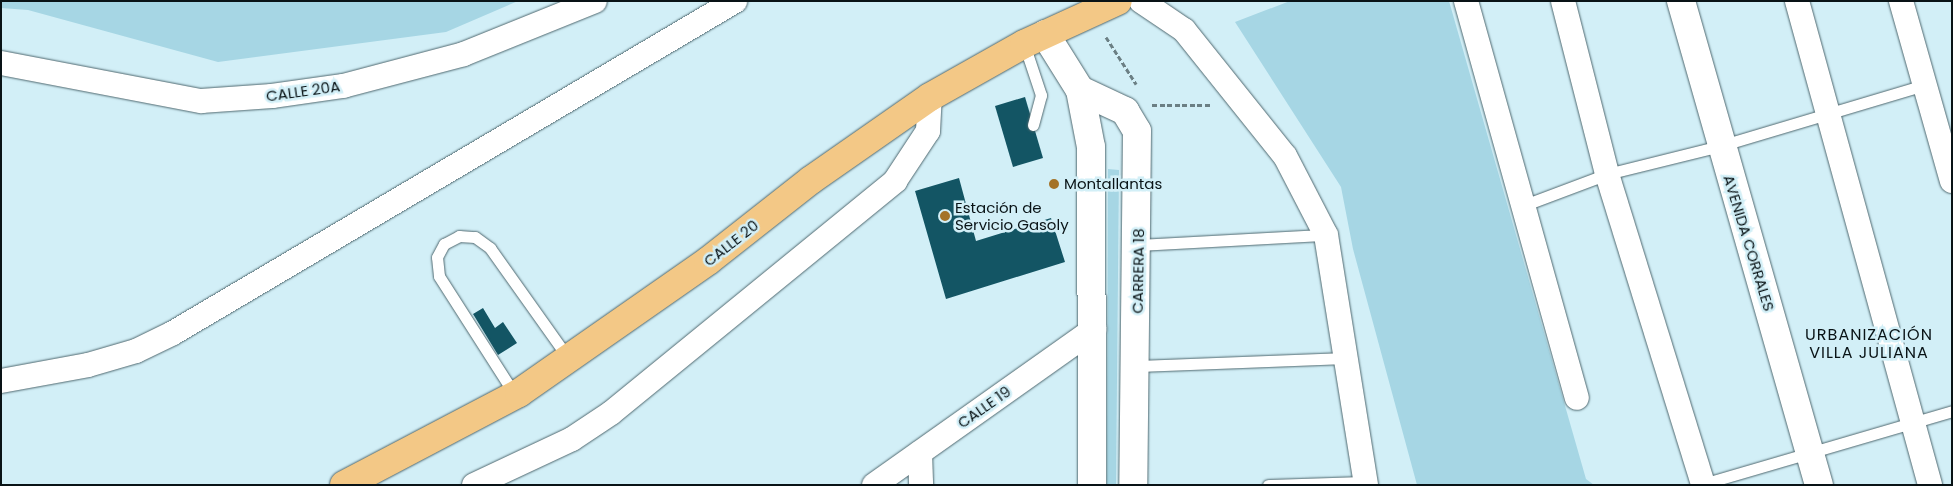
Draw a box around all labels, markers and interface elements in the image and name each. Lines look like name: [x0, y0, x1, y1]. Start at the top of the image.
street label: CALLE 20A: [265, 77, 341, 105]
street label: AVENIDA CORRALES: [1720, 173, 1778, 313]
place label: Montallantas: [1064, 175, 1162, 193]
marker: Montallantas: [1048, 178, 1060, 190]
place label: Estación de Servicio Gasoly: [955, 198, 1069, 233]
marker: Estación de Servicio Gasoly: [939, 210, 951, 222]
street label: CALLE 20: [700, 216, 762, 270]
street label: CARRERA 18: [1128, 228, 1148, 314]
district label: URBANIZACIÓN VILLA JULIANA: [1804, 325, 1934, 363]
street label: CALLE 19: [954, 382, 1014, 432]

